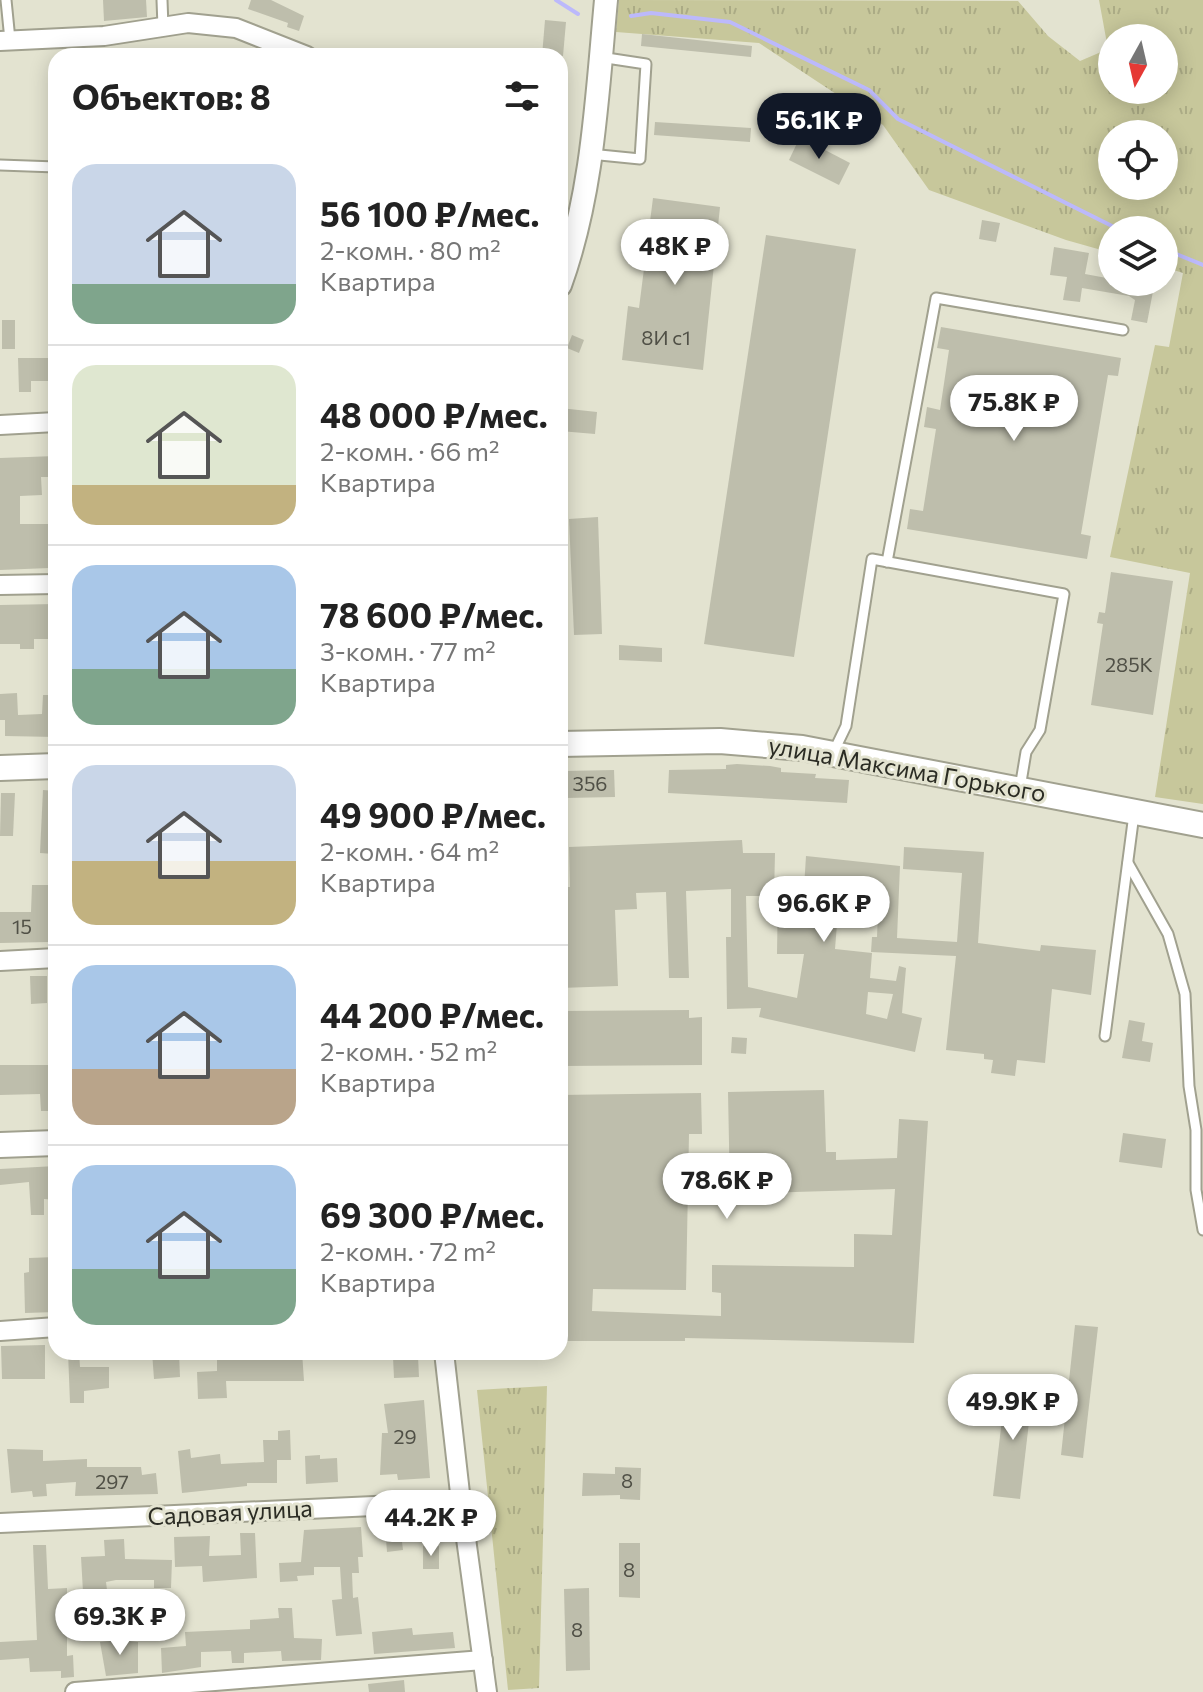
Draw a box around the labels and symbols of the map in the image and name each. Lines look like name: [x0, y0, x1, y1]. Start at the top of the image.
north arrow: [1098, 24, 1178, 104]
pin: 56.1K ₽: [745, 93, 893, 161]
pin: 48K ₽: [619, 219, 731, 287]
house number: 8И с1: [641, 325, 691, 349]
pin: 75.8K ₽: [940, 375, 1088, 443]
house number: 285К: [1105, 652, 1153, 676]
street label: улица Максима Горького: [766, 730, 1048, 807]
house number: 356: [572, 771, 608, 795]
pin: 96.6K ₽: [750, 876, 898, 944]
house number: 15: [12, 914, 32, 938]
pin: 78.6K ₽: [653, 1153, 801, 1221]
pin: 49.9K ₽: [939, 1374, 1087, 1442]
house number: 29: [393, 1424, 417, 1448]
house number: 8: [621, 1468, 633, 1492]
house number: 297: [95, 1469, 129, 1493]
pin: 44.2K ₽: [357, 1490, 505, 1558]
street label: Садовая улица: [147, 1493, 313, 1530]
house number: 8: [623, 1557, 635, 1581]
pin: 69.3K ₽: [46, 1589, 194, 1657]
house number: 8: [571, 1617, 583, 1641]

